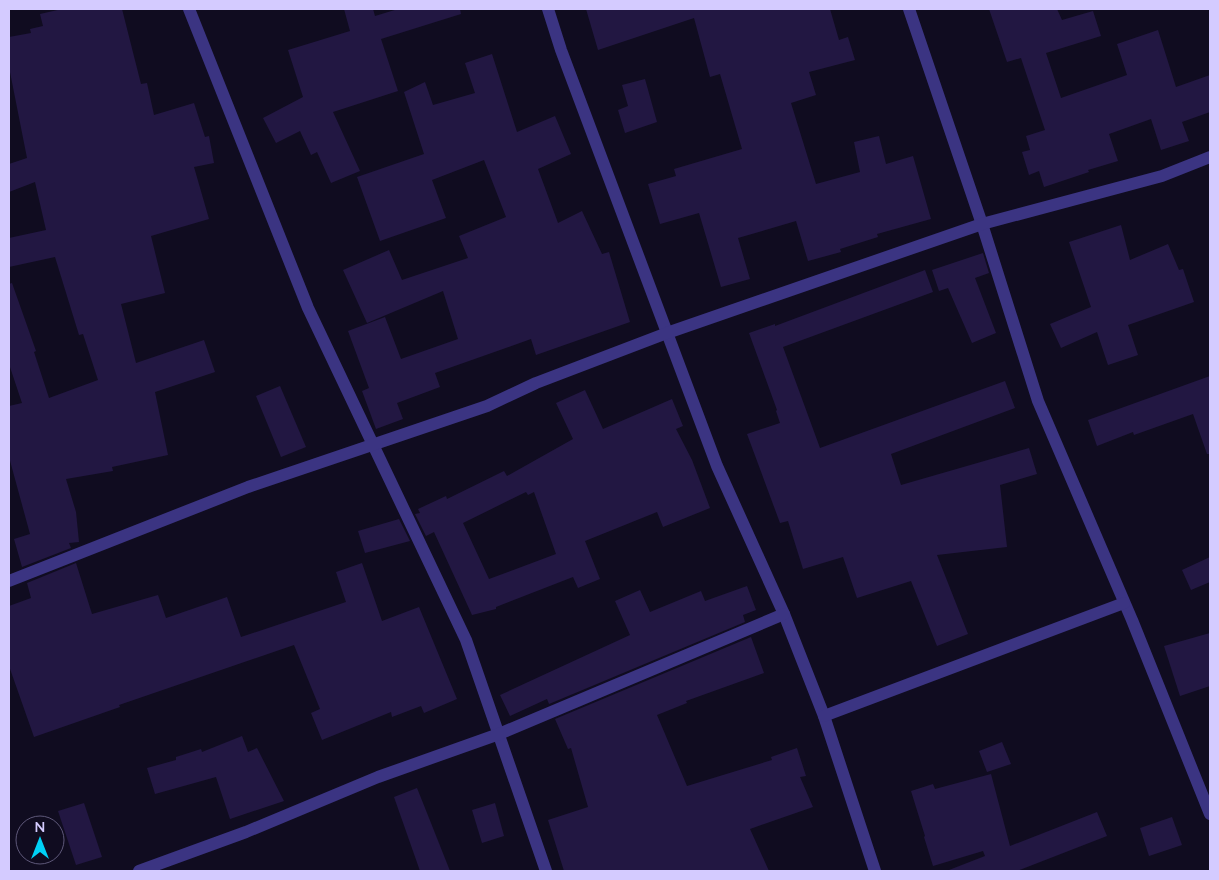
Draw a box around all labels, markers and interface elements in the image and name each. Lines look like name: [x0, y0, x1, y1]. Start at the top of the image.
north arrow: [15, 815, 65, 865]
text: N: [35, 818, 45, 835]

